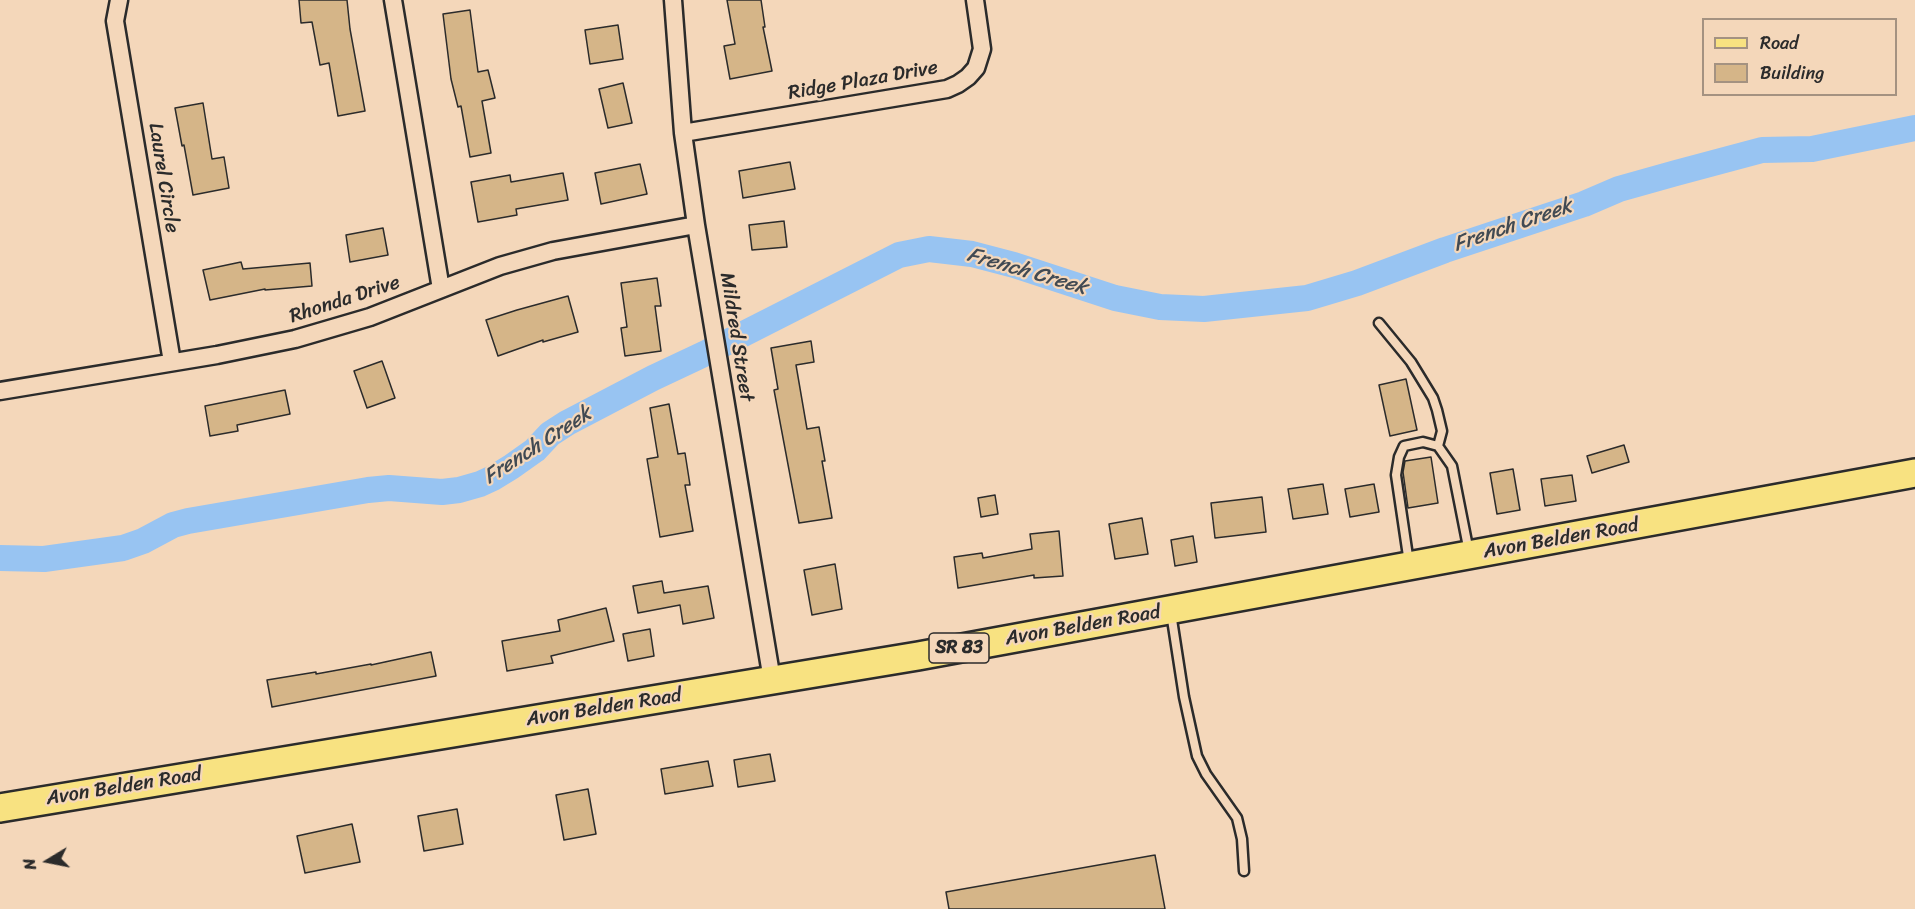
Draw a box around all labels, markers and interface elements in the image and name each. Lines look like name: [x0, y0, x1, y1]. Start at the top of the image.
legend: [1702, 18, 1897, 96]
text: Road: [1760, 27, 1799, 59]
street label: Ridge Plaza Drive: [786, 56, 940, 106]
text: Building: [1760, 57, 1824, 89]
street label: Laurel Circle: [142, 121, 184, 235]
water label: French Creek: [1450, 194, 1576, 258]
water label: French Creek: [964, 243, 1090, 301]
street label: Rhonda Drive: [287, 271, 403, 329]
street label: Mildred Street: [714, 271, 758, 403]
water label: French Creek: [479, 402, 597, 490]
street label: Avon Belden Road: [1482, 514, 1640, 564]
street label: Avon Belden Road: [1004, 601, 1162, 651]
road number: SR 83: [929, 633, 989, 663]
street label: Avon Belden Road: [525, 684, 683, 732]
street label: Avon Belden Road: [45, 763, 203, 811]
north arrow: [18, 831, 78, 891]
text: N: [15, 856, 45, 872]

